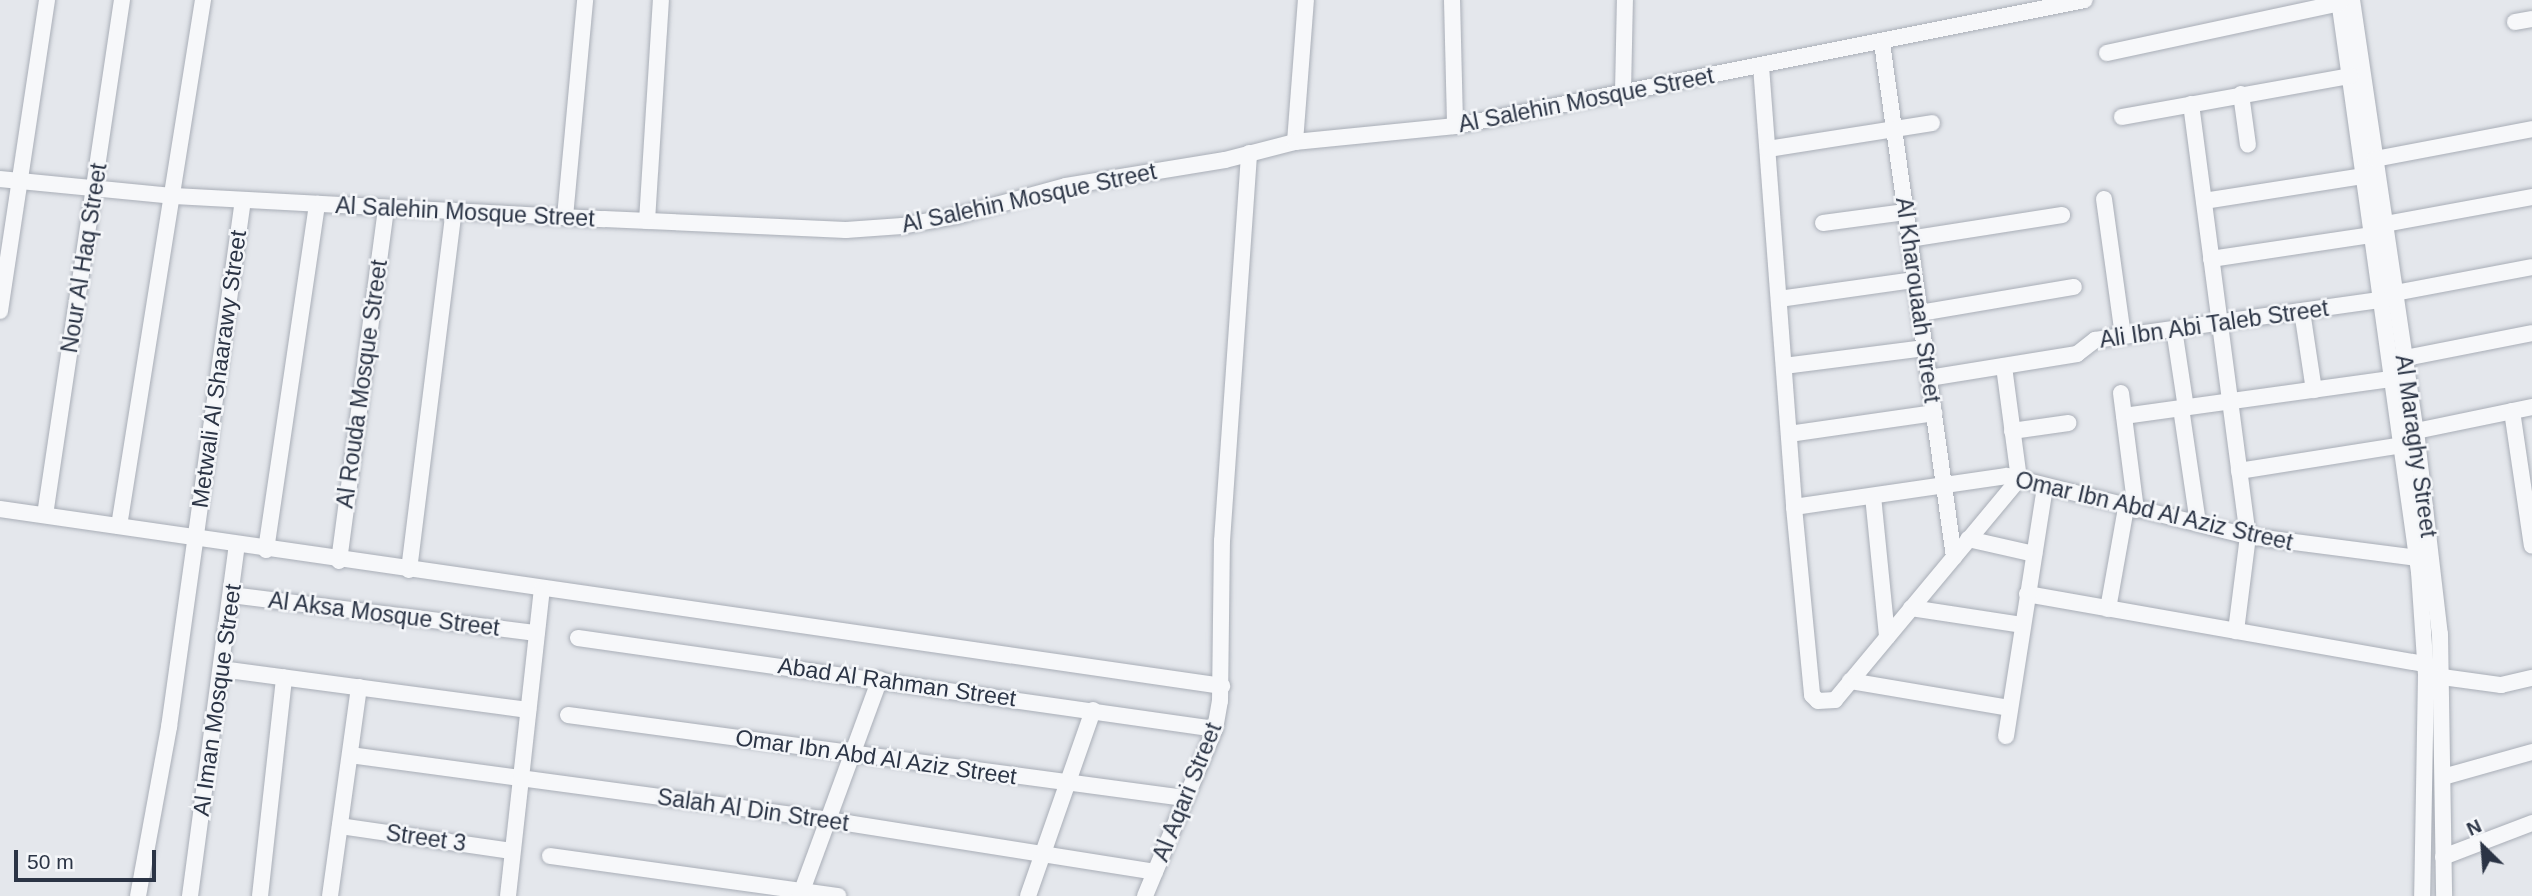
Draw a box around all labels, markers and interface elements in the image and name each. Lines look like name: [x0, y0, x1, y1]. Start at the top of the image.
street label: Al Salehin Mosque Street: [1456, 62, 1716, 138]
street label: Al Salehin Mosque Street: [899, 158, 1159, 238]
street label: Nour Al Haq Street: [55, 161, 113, 355]
street label: Al Salehin Mosque Street: [335, 191, 595, 233]
street label: Al Kharouaah Street: [1890, 196, 1946, 404]
street label: Metwali Al Shaarawy Street: [186, 228, 252, 510]
street label: Al Rouda Mosque Street: [331, 258, 393, 510]
street label: Ali Ibn Abi Taleb Street: [2097, 294, 2331, 354]
street label: Al Maraghy Street: [2390, 353, 2442, 539]
street label: Omar Ibn Abd Al Aziz Street: [2011, 465, 2297, 557]
street label: Al Iman Mosque Street: [187, 582, 247, 818]
street label: Al Aksa Mosque Street: [266, 586, 502, 642]
street label: Abad Al Rahman Street: [775, 652, 1019, 712]
street label: Al Aqari Street: [1146, 718, 1228, 866]
street label: Omar Ibn Abd Al Aziz Street: [732, 723, 1020, 791]
street label: Salah Al Din Street: [655, 783, 851, 837]
north arrow: [2448, 812, 2518, 882]
text: N: [2463, 815, 2485, 840]
street label: Street 3: [384, 819, 468, 857]
scale bar: [18, 836, 159, 880]
text: 50 m: [27, 850, 74, 873]

